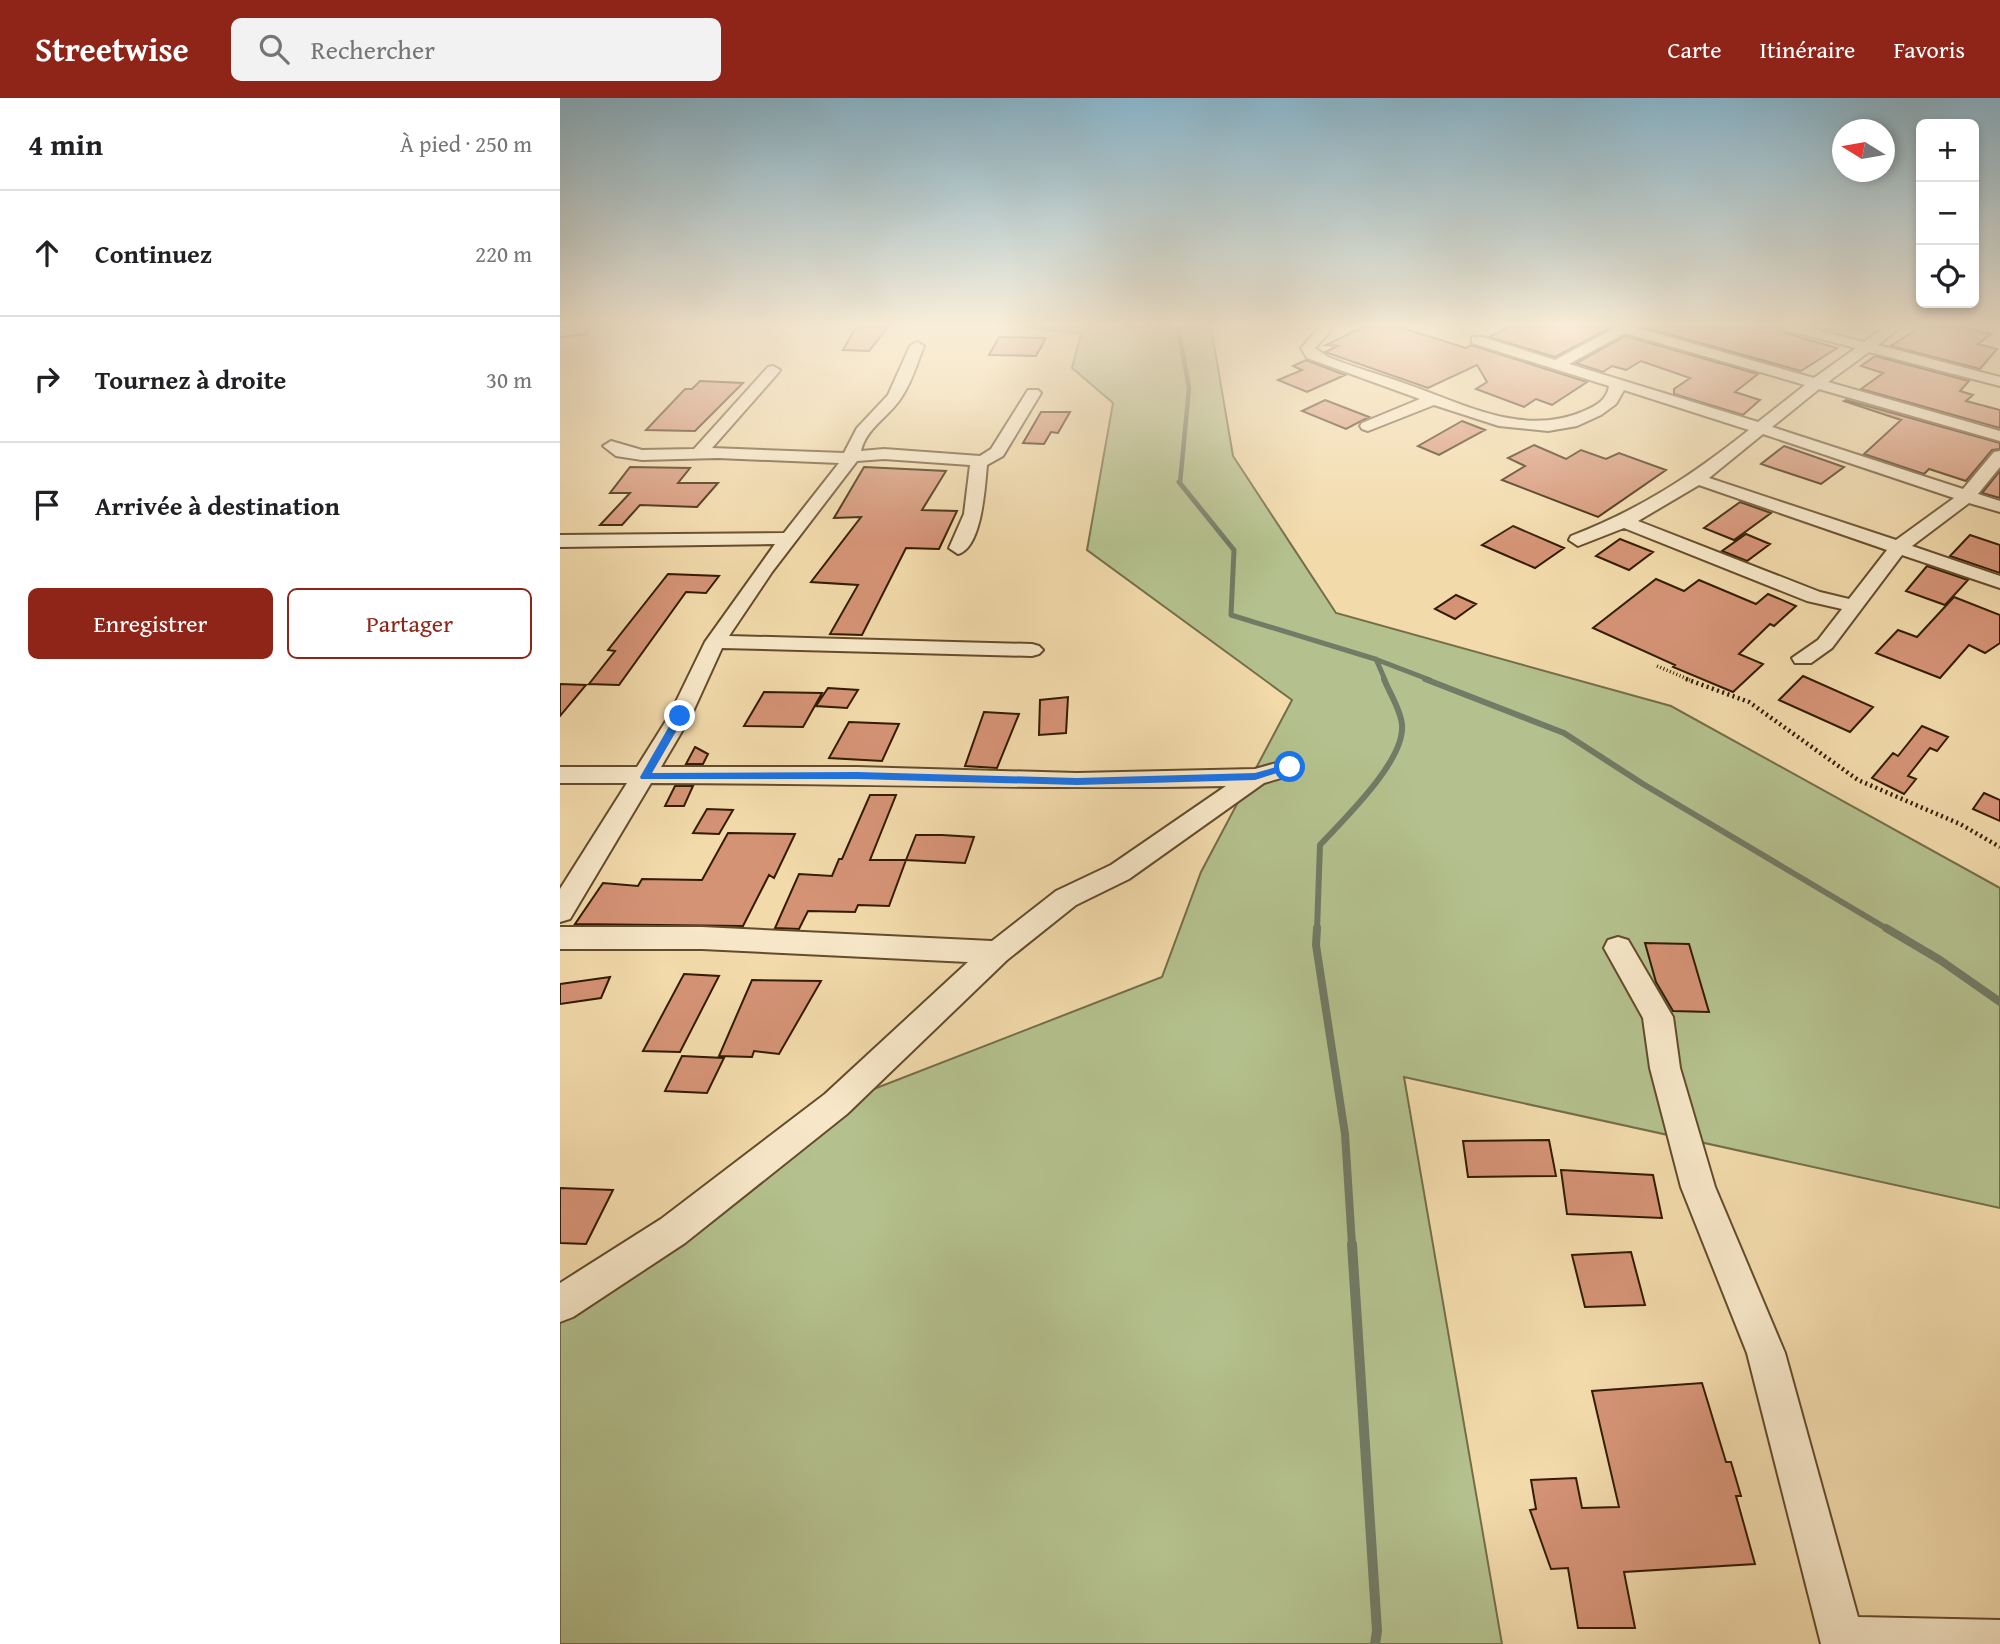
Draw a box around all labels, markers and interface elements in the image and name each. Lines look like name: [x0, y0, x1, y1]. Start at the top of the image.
search box: [231, 18, 721, 81]
text: Streetwise: [35, 25, 189, 73]
icon: search: [255, 30, 293, 68]
text: Rechercher: [311, 30, 435, 69]
text: Carte: [1668, 32, 1722, 67]
text: Itinéraire: [1760, 32, 1855, 67]
text: Favoris: [1893, 32, 1965, 67]
north arrow: [1832, 119, 1895, 182]
map controls: [1916, 119, 1979, 308]
button: +: [1916, 119, 1979, 182]
text: 4 min: [28, 122, 103, 166]
text: À pied · 250 m: [400, 127, 532, 160]
button: −: [1916, 182, 1979, 245]
icon: ahead: [28, 234, 66, 272]
text: Continuez: [95, 234, 212, 273]
text: 220 m: [475, 237, 532, 270]
button: locate: [1916, 245, 1979, 308]
icon: right: [28, 360, 66, 398]
text: Tournez à droite: [95, 360, 286, 399]
text: 30 m: [486, 363, 532, 396]
icon: arrive: [28, 486, 66, 524]
text: Arrivée à destination: [95, 486, 340, 525]
button: Enregistrer: [28, 588, 273, 659]
button: Partager: [287, 588, 532, 659]
route end: [664, 700, 695, 731]
route start: [1274, 751, 1305, 782]

